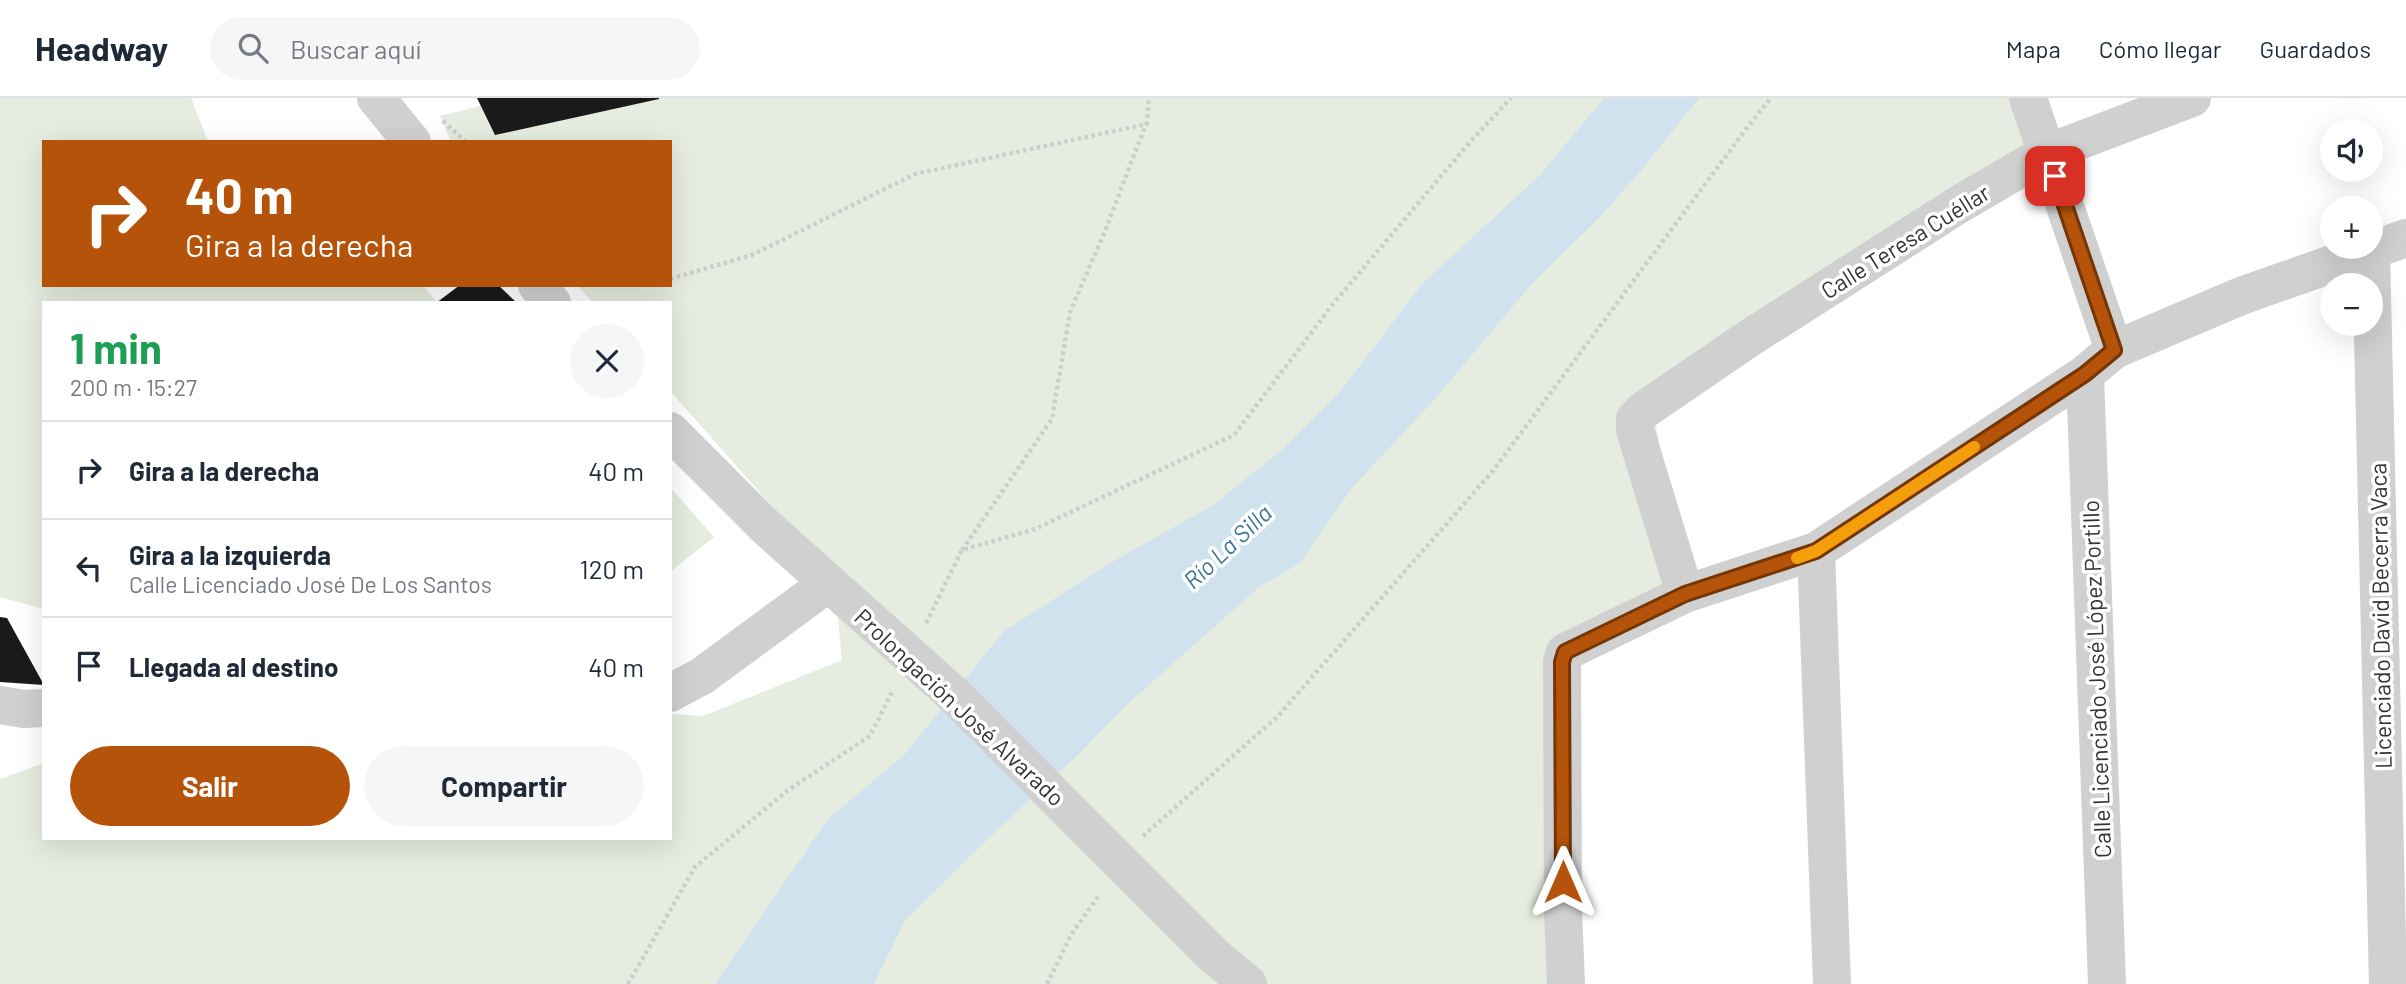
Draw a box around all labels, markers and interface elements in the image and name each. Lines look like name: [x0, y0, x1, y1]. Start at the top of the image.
search box: [210, 17, 700, 80]
text: Headway: [35, 28, 168, 68]
icon: search: [234, 29, 272, 67]
text: Buscar aquí: [290, 33, 421, 64]
text: Mapa: [2006, 34, 2061, 63]
text: Cómo llegar: [2099, 34, 2221, 63]
text: Guardados: [2259, 34, 2371, 63]
map controls: [2320, 119, 2383, 336]
button: sound: [2320, 119, 2383, 182]
pin: [2025, 146, 2085, 206]
icon: arrive: [2036, 157, 2074, 195]
text: 40 m: [185, 165, 293, 224]
icon: right: [70, 168, 161, 259]
street label: Calle Teresa Cuéllar: [1815, 177, 1995, 304]
button: +: [2320, 196, 2383, 259]
text: Gira a la derecha: [185, 225, 413, 263]
button: −: [2320, 273, 2383, 336]
text: 1 min: [70, 322, 162, 372]
button: close: [570, 324, 644, 398]
text: 200 m · 15:27: [70, 373, 197, 401]
icon: right: [70, 451, 108, 489]
text: Gira a la derecha: [129, 455, 319, 486]
text: 40 m: [588, 455, 644, 486]
street label: Licenciado David Becerra Vaca: [2363, 463, 2397, 769]
water label: Río La Silla: [1177, 498, 1277, 594]
street label: Calle Licenciado José López Portillo: [2076, 500, 2116, 858]
text: Gira a la izquierda: [129, 539, 331, 570]
icon: left: [70, 549, 108, 587]
text: 120 m: [580, 553, 644, 584]
text: Calle Licenciado José De Los Santos: [129, 570, 492, 598]
street label: Prolongación José Alvarado: [849, 603, 1071, 811]
icon: arrive: [70, 647, 108, 685]
text: Llegada al destino: [129, 651, 338, 682]
text: 40 m: [588, 651, 644, 682]
button: Salir: [70, 746, 350, 826]
button: Compartir: [364, 746, 644, 826]
position arrow: [1526, 845, 1600, 919]

